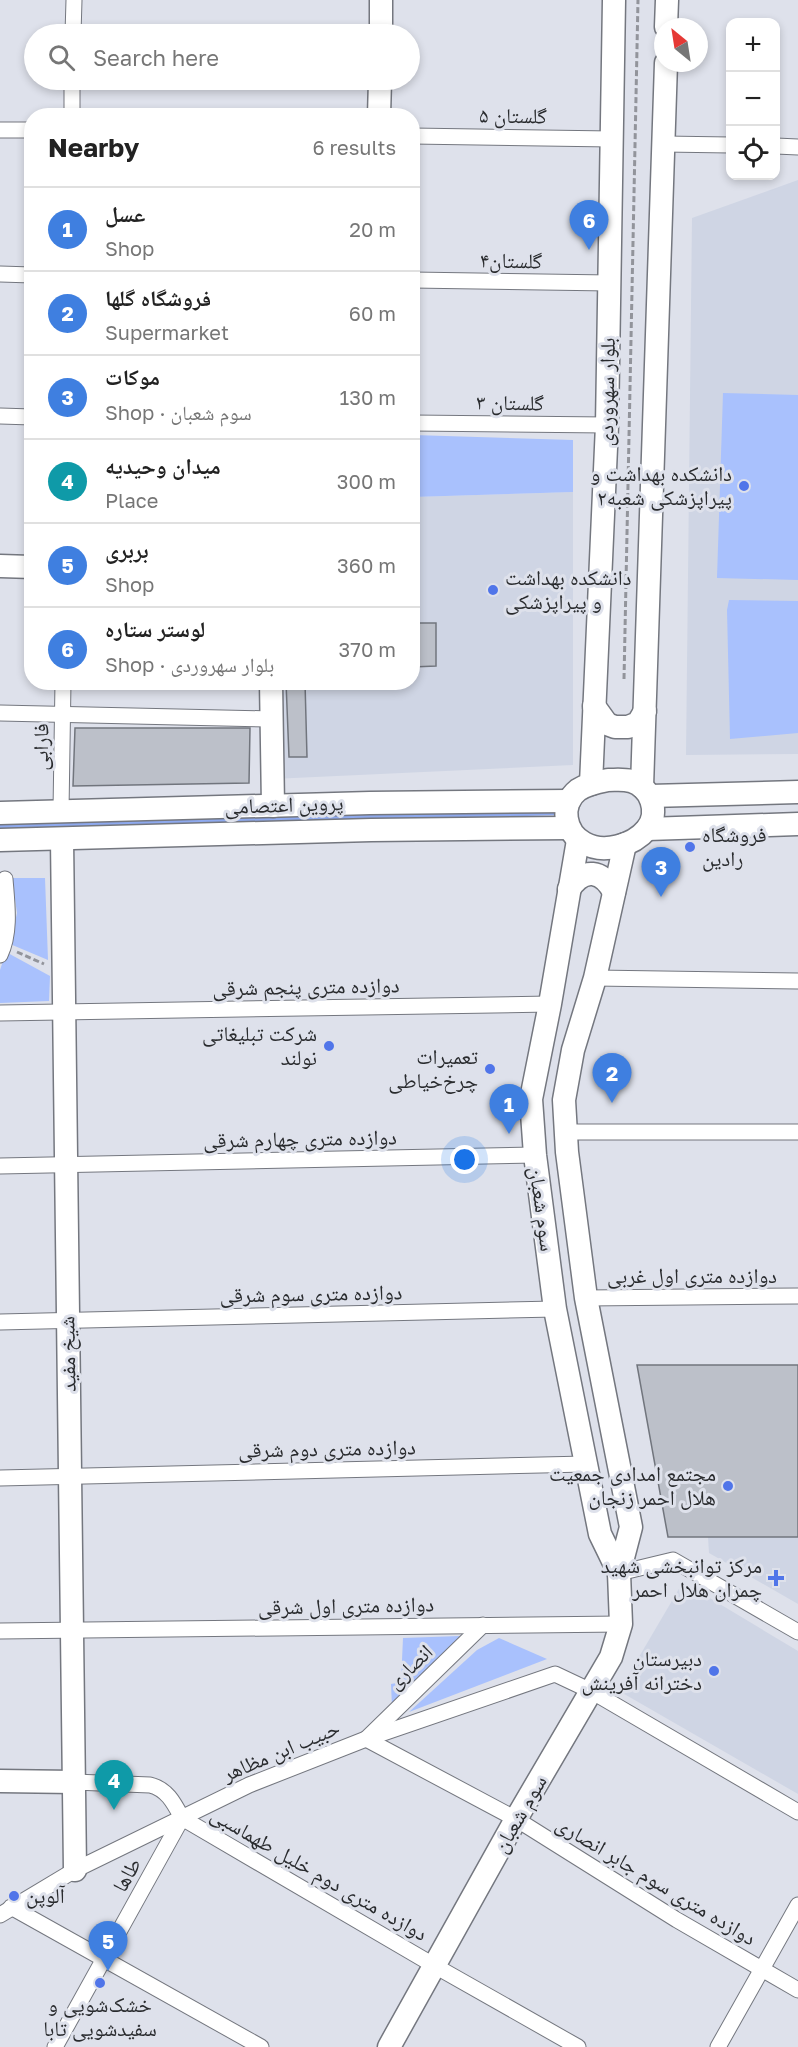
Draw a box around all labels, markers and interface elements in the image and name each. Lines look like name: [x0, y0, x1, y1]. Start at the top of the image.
north arrow: [654, 18, 708, 72]
map controls: [726, 18, 780, 180]
button: +: [726, 18, 780, 72]
search box: [24, 24, 420, 90]
icon: search: [45, 41, 78, 74]
text: Search here: [93, 44, 219, 71]
button: −: [726, 72, 780, 126]
street label: گلستان ۵: [479, 101, 547, 129]
button: locate: [726, 126, 780, 180]
text: Nearby: [48, 132, 139, 163]
text: 6 results: [312, 135, 396, 159]
text: عسل: [105, 200, 145, 227]
pin: 6: [570, 200, 608, 250]
text: 1: [62, 217, 73, 241]
text: 20 m: [349, 217, 396, 241]
text: Shop: [105, 236, 154, 260]
street label: گلستان۴: [480, 246, 543, 274]
text: فروشگاه گلها: [105, 284, 211, 311]
text: 2: [61, 301, 74, 325]
text: 60 m: [349, 301, 396, 325]
text: Supermarket: [105, 320, 229, 344]
street label: بلوار سهروردی: [592, 337, 620, 447]
text: موکات: [105, 363, 160, 390]
text: 3: [61, 385, 74, 409]
text: 130 m: [340, 385, 396, 409]
street label: گلستان ۳: [476, 388, 544, 416]
text: Shop · سوم شعبان: [105, 400, 252, 424]
text: میدان وحیدیه: [105, 452, 221, 479]
place label: دانشکده بهداشت و پیراپزشکى شعبه۲: [590, 460, 732, 511]
text: 4: [61, 469, 74, 493]
text: 300 m: [337, 469, 396, 493]
marker: دانشکده بهداشت و پیراپزشکى شعبه۲: [737, 479, 751, 493]
text: Place: [105, 488, 158, 512]
text: بربری: [105, 536, 148, 563]
text: 5: [61, 553, 74, 577]
text: 360 m: [337, 553, 396, 577]
place label: دانشکده بهداشت و پیراپزشکی: [505, 564, 632, 615]
text: Shop: [105, 572, 154, 596]
marker: دانشکده بهداشت و پیراپزشکی: [486, 583, 500, 597]
text: لوستر ستاره: [105, 615, 205, 642]
text: 6: [61, 637, 74, 661]
text: 370 m: [339, 637, 396, 661]
text: Shop · بلوار سهروردی: [105, 652, 274, 676]
street label: فارابی: [27, 723, 54, 771]
street label: پروین اعتصامی: [224, 789, 344, 820]
place label: فروشگاه رادین: [702, 821, 766, 872]
marker: فروشگاه رادین: [683, 840, 697, 854]
pin: 3: [642, 848, 680, 897]
street label: دوازده متری پنجم شرقی: [212, 971, 400, 1003]
place label: شرکت تبلیغاتی نولند: [202, 1020, 317, 1070]
marker: شرکت تبلیغاتی نولند: [322, 1039, 336, 1053]
place label: تعمیرات چرخ‌خیاطی: [388, 1043, 478, 1094]
pin: 2: [592, 1054, 632, 1103]
marker: تعمیرات چرخ‌خیاطی: [483, 1062, 497, 1076]
pin: 1: [490, 1084, 528, 1134]
street label: دوازده متری چهارم شرقی: [203, 1123, 397, 1155]
your location: [450, 1145, 479, 1174]
street label: سوم شعبان: [522, 1165, 562, 1253]
street label: دوازده متری اول غربی: [607, 1262, 777, 1289]
street label: دوازده متری سوم شرقی: [219, 1278, 403, 1310]
street label: شیخ مفید: [53, 1316, 82, 1392]
street label: دوازده متری دوم شرقی: [238, 1433, 416, 1465]
place label: مجتمع امدادی جمعیت هلال احمر زنجان: [549, 1460, 716, 1510]
marker: مجتمع امدادی جمعیت هلال احمر زنجان: [721, 1479, 735, 1493]
place label: مرکز توانبخشی شهید چمران هلال احمر: [601, 1552, 762, 1602]
marker: مرکز توانبخشی شهید چمران هلال احمر: [767, 1569, 785, 1587]
street label: دوازده متری اول شرقی: [258, 1590, 434, 1621]
street label: انصاری: [381, 1638, 438, 1694]
place label: دبیرستان دخترانه آفرینش: [581, 1645, 702, 1696]
marker: دبیرستان دخترانه آفرینش: [707, 1664, 721, 1678]
street label: حبیب ابن مظاهر: [217, 1714, 344, 1788]
pin: 4: [94, 1760, 134, 1810]
street label: سوم شعبان: [487, 1770, 553, 1858]
street label: دوازده متری دوم خلیل طهماسبی: [205, 1800, 433, 1948]
street label: دوازده متری سوم جابر انصاری: [551, 1810, 761, 1952]
street label: طاها: [106, 1853, 146, 1896]
place label: آلوپن: [26, 1882, 65, 1909]
marker: آلوپن: [7, 1889, 21, 1903]
pin: 5: [88, 1922, 128, 1971]
marker: خشک‌شویی و سفیدشویی تابا: [93, 1976, 107, 1990]
place label: خشک‌شویی و سفیدشویی تابا: [43, 1991, 157, 2042]

